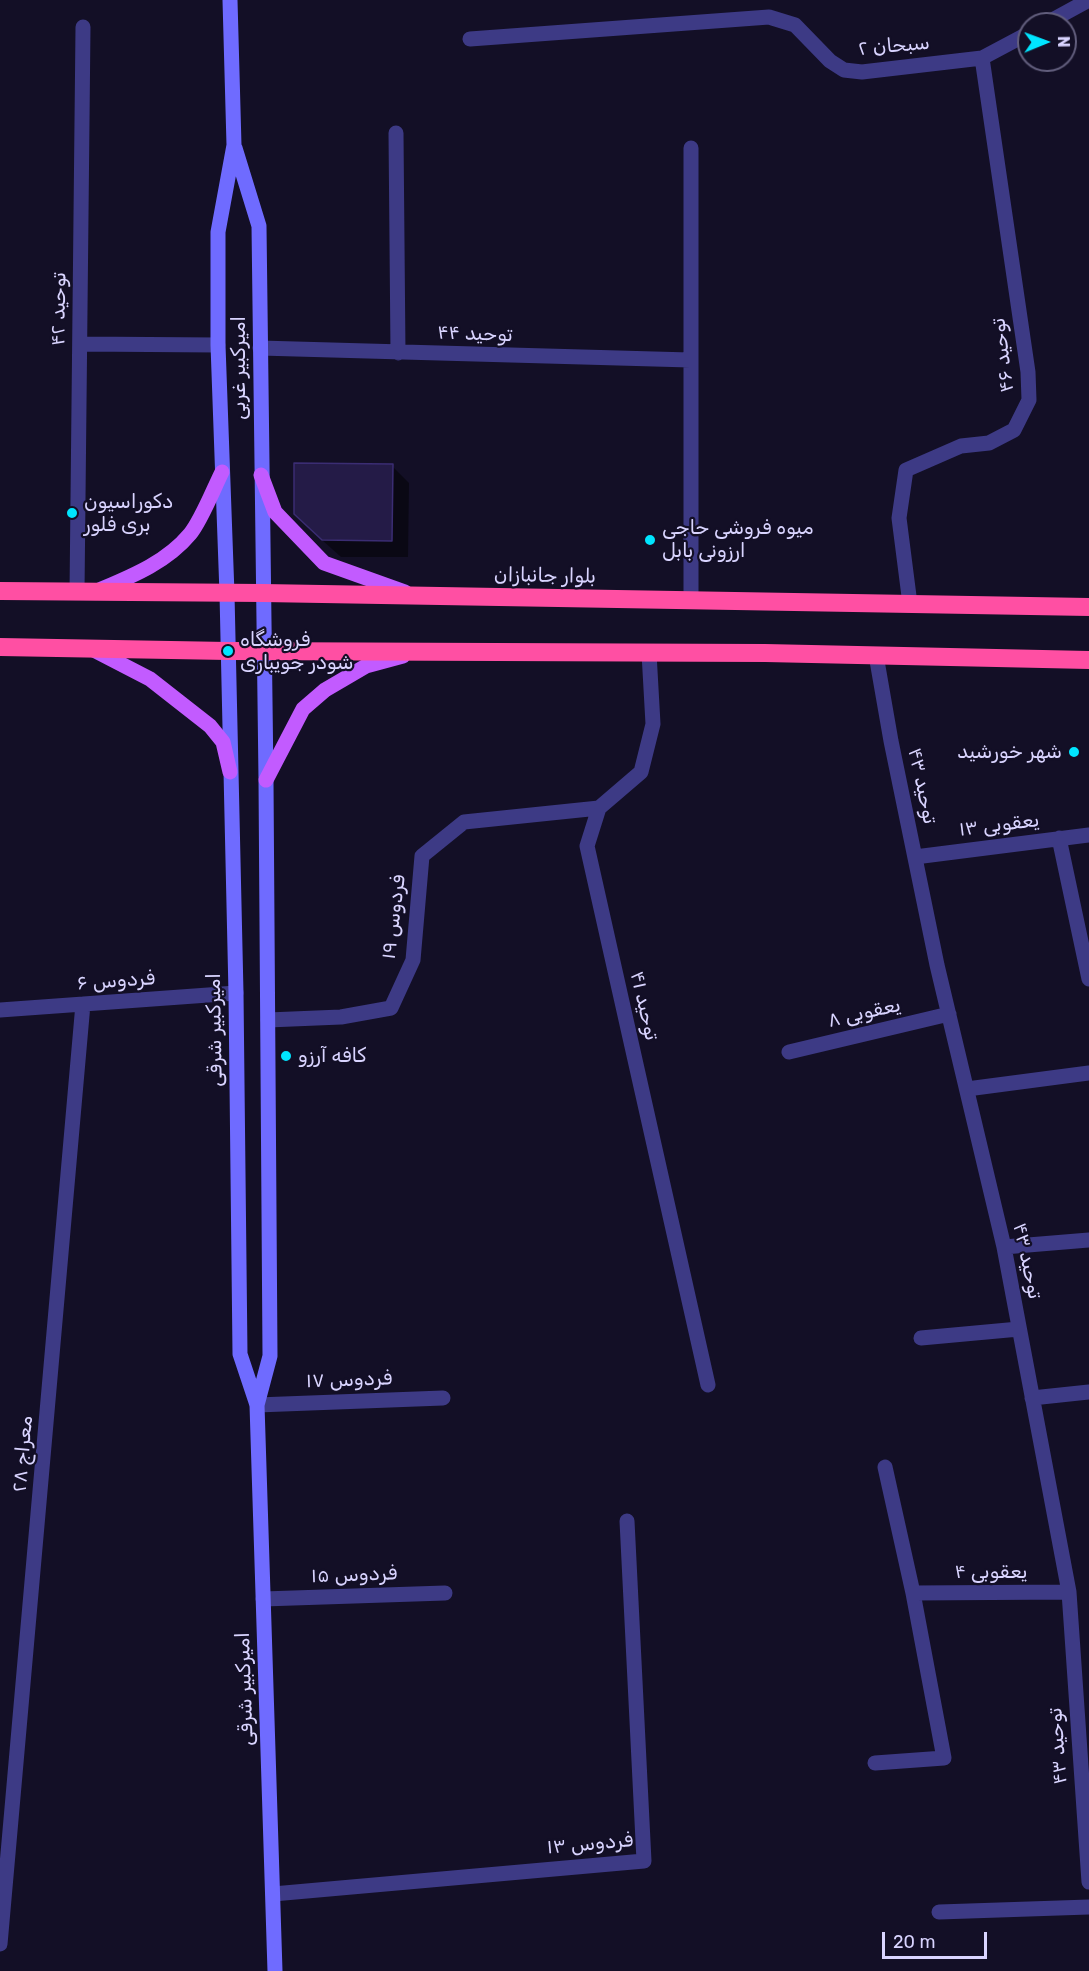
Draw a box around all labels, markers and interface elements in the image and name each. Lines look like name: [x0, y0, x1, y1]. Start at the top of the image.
north arrow: [1017, 12, 1077, 72]
street label: سبحان ۲: [857, 31, 931, 61]
text: N: [1054, 36, 1073, 48]
street label: توحید ۴۲: [46, 272, 72, 346]
street label: امیرکبیر غربی: [227, 316, 251, 420]
street label: توحید ۴۶: [987, 316, 1019, 394]
street label: توحید ۴۴: [437, 321, 513, 347]
place label: دکوراسیون بری فلور: [84, 490, 173, 537]
marker: دکوراسیون بری فلور: [65, 506, 79, 520]
place label: میوه فروشی حاجی ارزونی بابل: [662, 516, 814, 563]
marker: میوه فروشی حاجی ارزونی بابل: [643, 533, 657, 547]
street label: بلوار جانبازان: [494, 563, 596, 589]
place label: فروشگاه شودر جویباری: [240, 628, 353, 675]
marker: فروشگاه شودر جویباری: [221, 644, 235, 658]
place label: شهر خورشید: [957, 740, 1062, 764]
marker: شهر خورشید: [1067, 745, 1081, 759]
street label: توحید ۴۳: [902, 746, 942, 826]
street label: یعقوبی ۱۳: [957, 808, 1041, 842]
street label: فردوس ۱۹: [377, 873, 411, 961]
street label: فردوس ۶: [76, 966, 156, 996]
street label: توحید ۴۱: [624, 969, 664, 1043]
street label: امیرکبیر شرقی: [202, 973, 228, 1087]
street label: یعقوبی ۸: [825, 993, 903, 1033]
place label: کافه آرزو: [298, 1044, 366, 1068]
marker: کافه آرزو: [279, 1049, 293, 1063]
street label: توحید ۴۳: [1007, 1221, 1047, 1301]
street label: فردوس ۱۷: [305, 1366, 393, 1394]
street label: معراج ۲۸: [8, 1415, 38, 1493]
street label: یعقوبی ۴: [955, 1560, 1027, 1584]
street label: فردوس ۱۵: [310, 1562, 398, 1588]
street label: امیرکبیر شرقی: [231, 1632, 259, 1746]
street label: توحید ۴۳: [1043, 1707, 1073, 1785]
street label: فردوس ۱۳: [546, 1828, 634, 1860]
scale bar: [885, 1920, 990, 1958]
text: 20 m: [893, 1931, 935, 1953]

